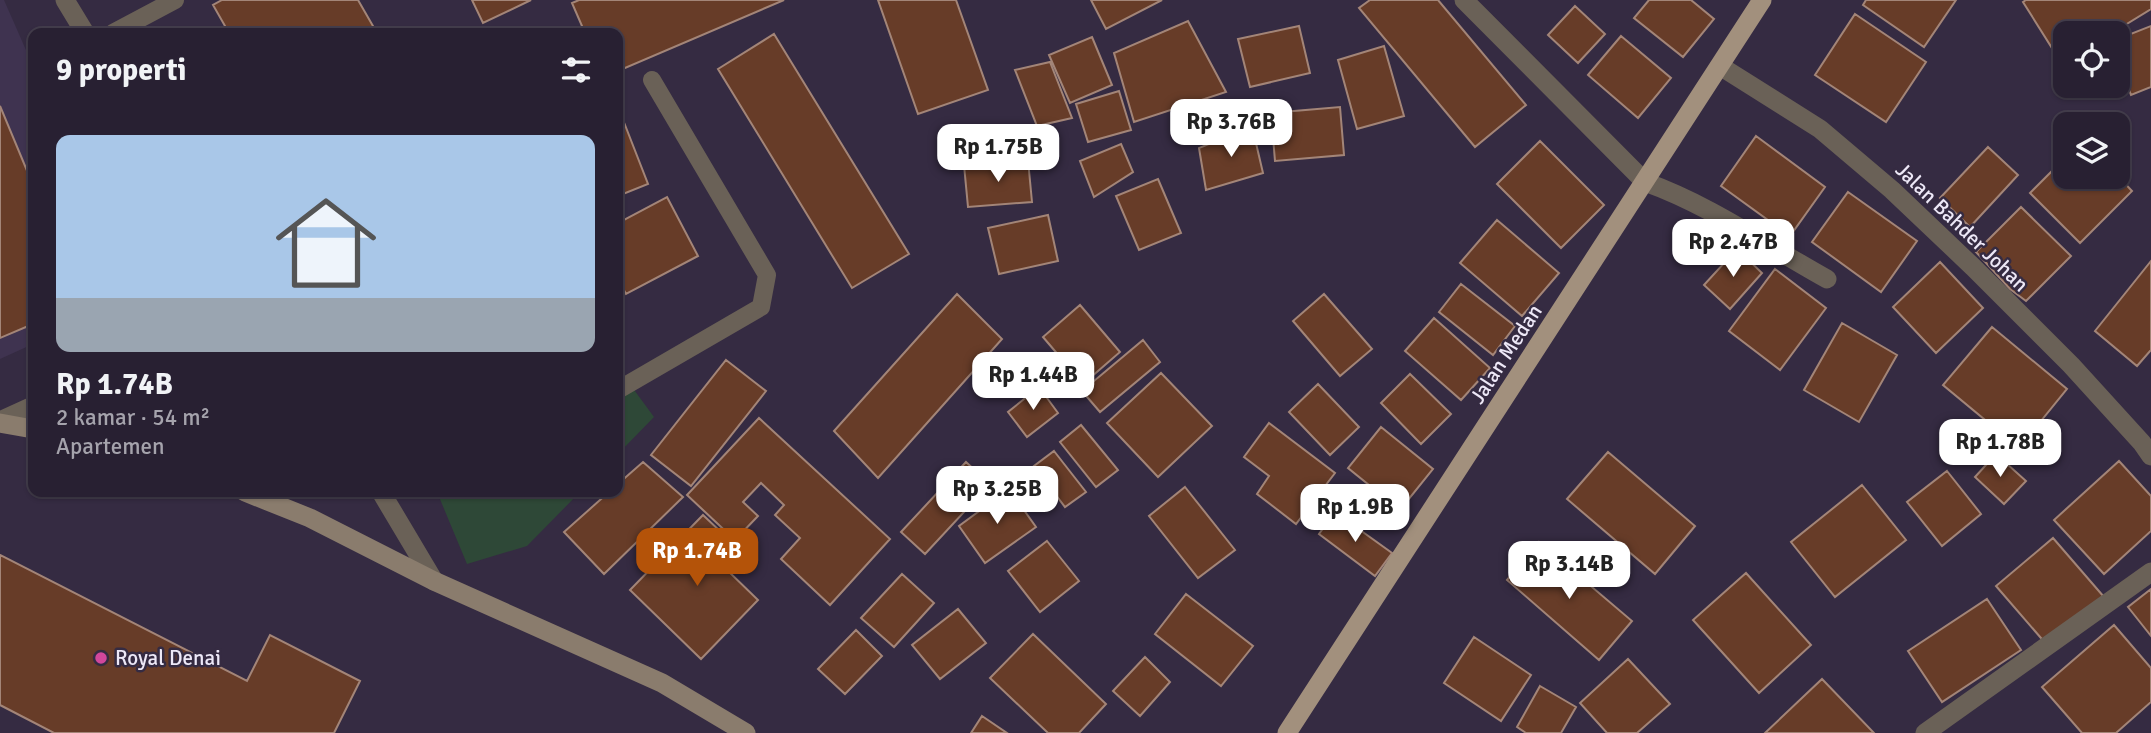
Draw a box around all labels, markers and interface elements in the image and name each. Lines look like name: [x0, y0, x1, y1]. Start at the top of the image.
map controls: [2053, 21, 2130, 189]
button: locate: [2053, 21, 2130, 98]
icon: filters: [557, 51, 595, 89]
text: 9 properti: [56, 52, 186, 89]
pin: Rp 3.76B: [1159, 100, 1303, 159]
text: Rp 3.76B: [1186, 107, 1276, 136]
button: layers: [2053, 112, 2130, 189]
pin: Rp 1.75B: [926, 124, 1070, 184]
text: Rp 1.75B: [953, 132, 1043, 161]
street label: Jalan Bahder Johan: [1890, 157, 2034, 297]
icon: home: [263, 180, 389, 306]
pin: Rp 2.47B: [1661, 219, 1805, 279]
text: Rp 2.47B: [1688, 227, 1778, 256]
street label: Jalan Medan: [1464, 299, 1548, 409]
pin: Rp 1.44B: [961, 352, 1105, 412]
text: Rp 1.44B: [988, 360, 1078, 389]
text: Rp 1.74B: [56, 366, 173, 403]
text: 2 kamar · 54 m²: [56, 403, 210, 432]
pin: Rp 1.78B: [1928, 420, 2072, 479]
text: Rp 1.78B: [1955, 427, 2045, 456]
text: Apartemen: [56, 432, 165, 461]
pin: Rp 3.25B: [925, 466, 1069, 526]
text: Rp 3.25B: [952, 474, 1042, 503]
pin: Rp 1.9B: [1290, 484, 1420, 544]
text: Rp 1.9B: [1316, 492, 1394, 521]
pin: Rp 1.74B: [625, 528, 769, 588]
text: Rp 1.74B: [652, 536, 742, 565]
pin: Rp 3.14B: [1497, 542, 1641, 601]
text: Rp 3.14B: [1524, 549, 1614, 578]
place label: Royal Denai: [115, 645, 221, 671]
marker: Royal Denai: [93, 650, 109, 666]

